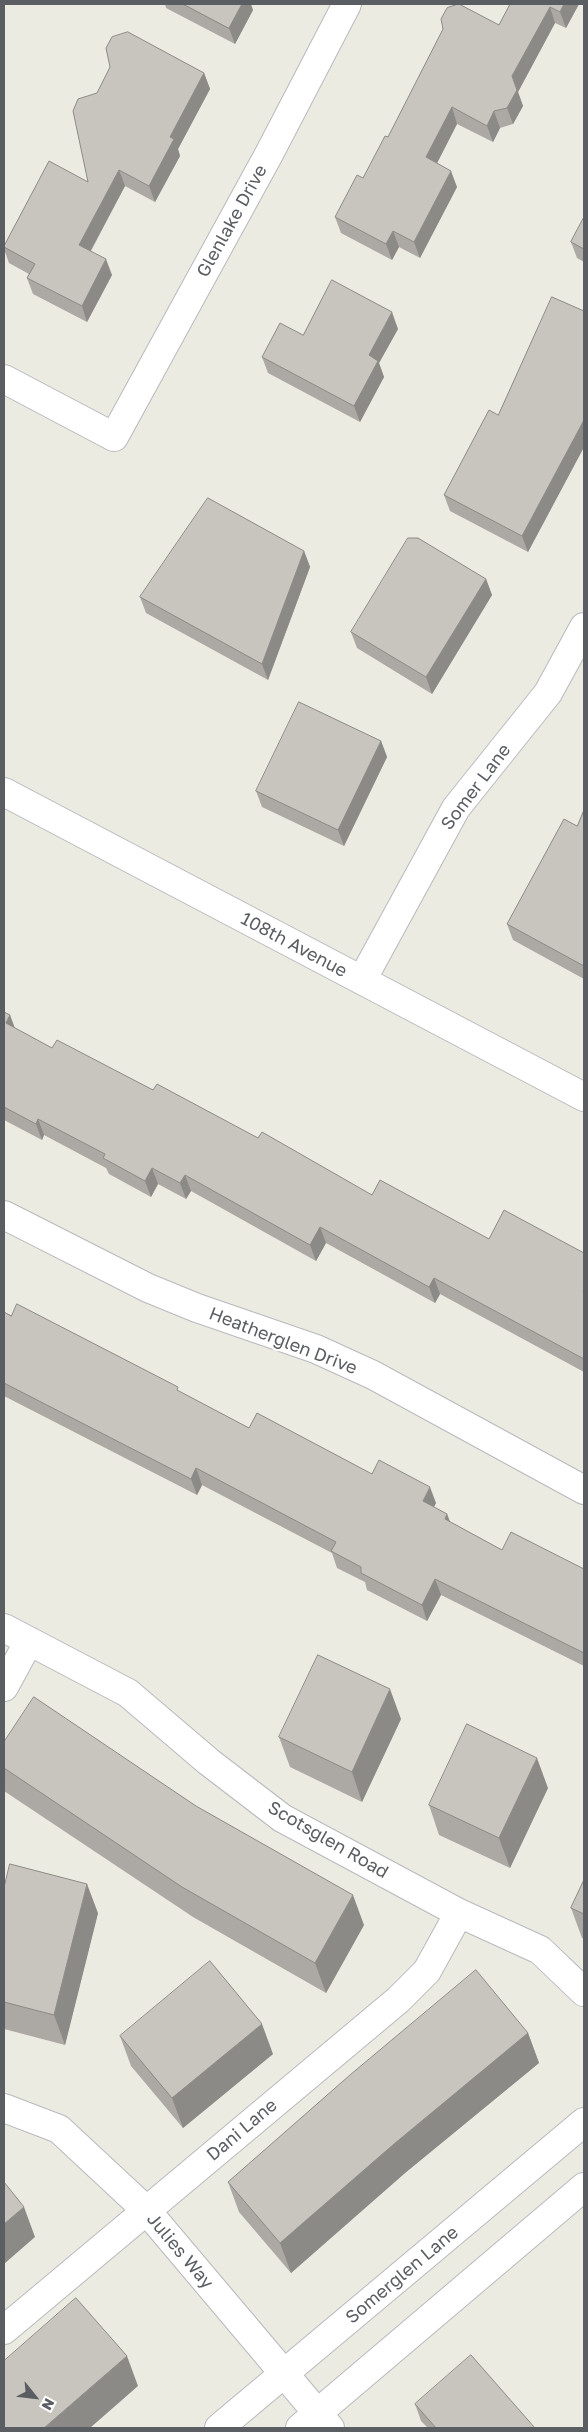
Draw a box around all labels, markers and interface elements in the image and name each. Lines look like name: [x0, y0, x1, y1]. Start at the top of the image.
street label: Glenlake Drive: [192, 161, 272, 281]
street label: Somer Lane: [437, 740, 515, 834]
street label: 108th Avenue: [237, 908, 351, 982]
street label: Heatherglen Drive: [206, 1303, 360, 1379]
street label: Scotsglen Road: [264, 1797, 392, 1883]
street label: Dani Lane: [202, 2094, 282, 2166]
street label: Julies Way: [142, 2209, 218, 2293]
street label: Somerglen Lane: [341, 2222, 463, 2328]
north arrow: [10, 2372, 60, 2422]
text: N: [39, 2396, 59, 2413]

